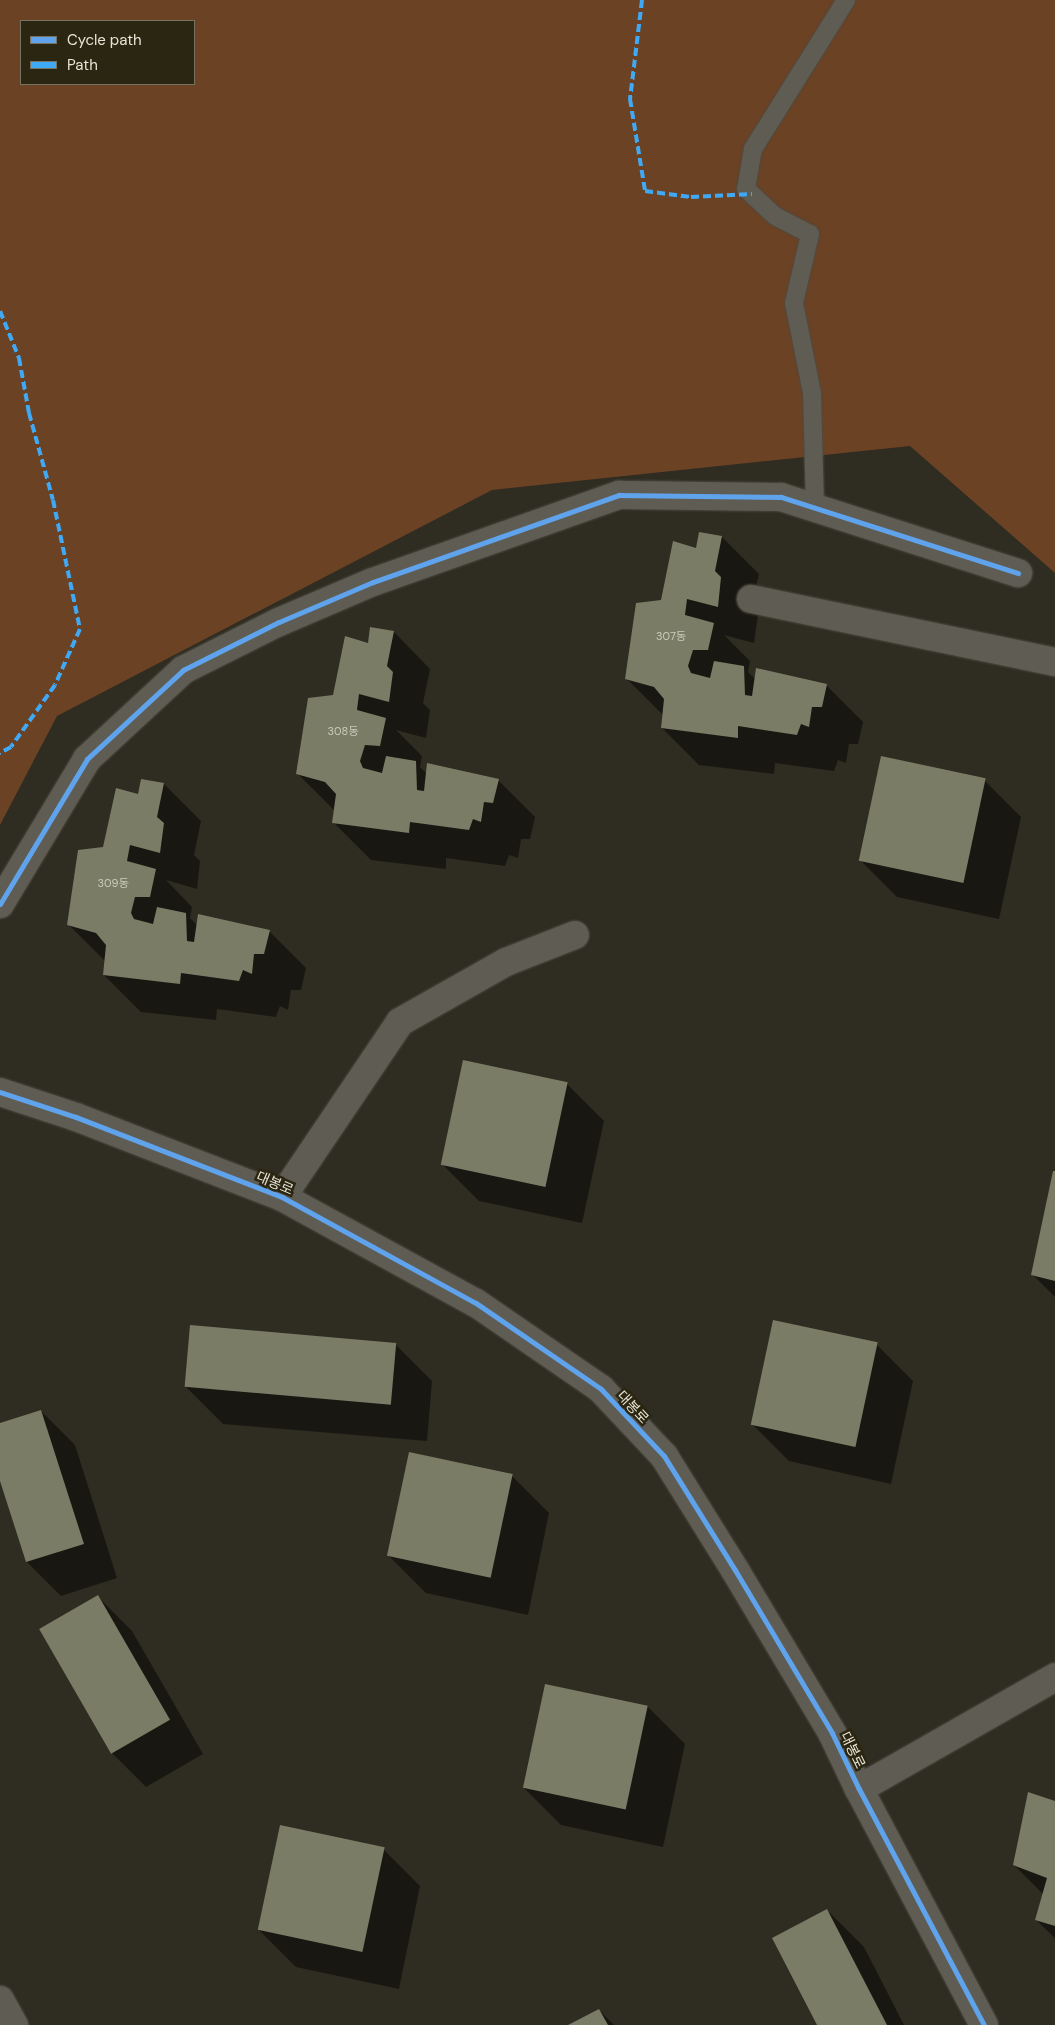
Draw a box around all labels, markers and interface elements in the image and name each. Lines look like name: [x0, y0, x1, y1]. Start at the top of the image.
legend: [20, 20, 195, 85]
text: Cycle path: [67, 30, 142, 50]
text: Path: [67, 55, 98, 75]
house number: 307동: [656, 629, 686, 643]
house number: 308동: [328, 724, 358, 738]
house number: 309동: [97, 876, 129, 890]
street label: 대봉로: [254, 1168, 296, 1198]
street label: 대봉로: [614, 1387, 652, 1427]
street label: 대봉로: [837, 1729, 869, 1771]

